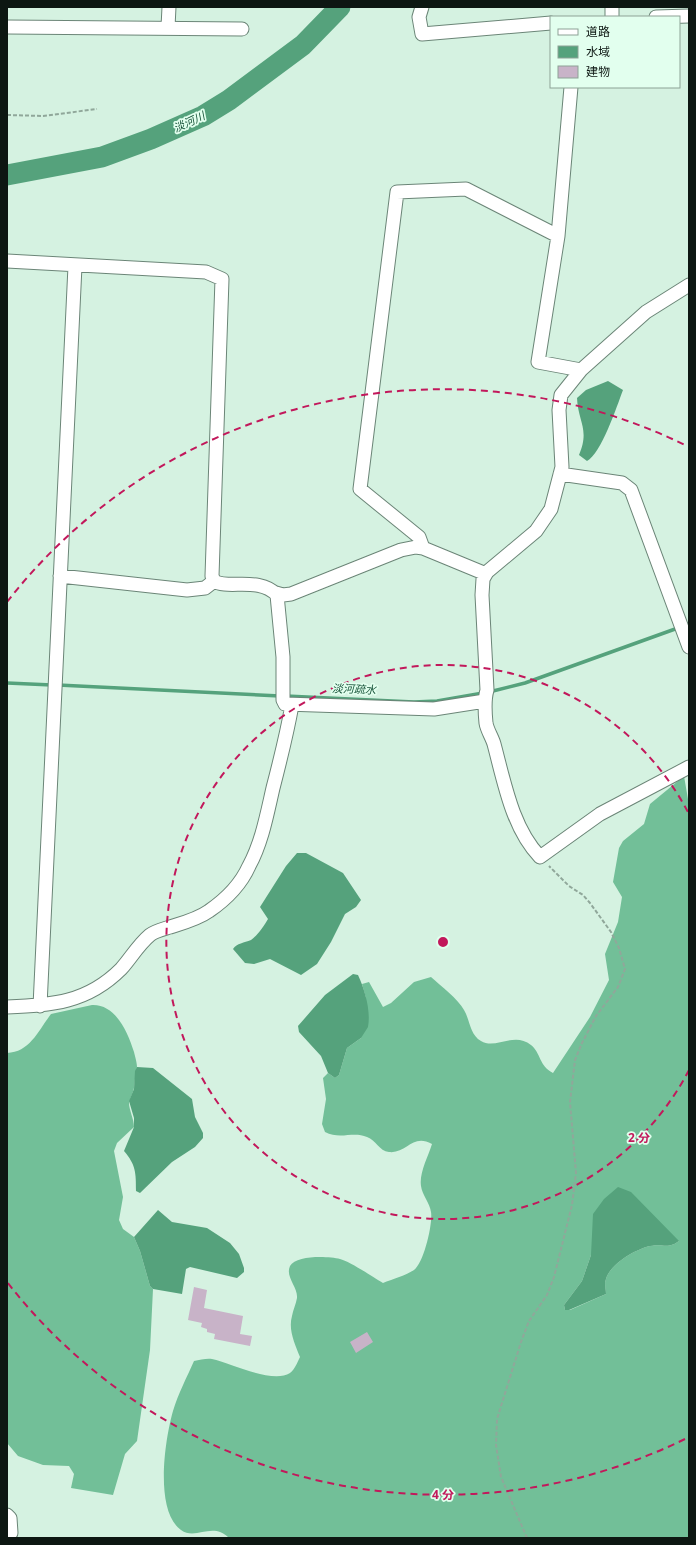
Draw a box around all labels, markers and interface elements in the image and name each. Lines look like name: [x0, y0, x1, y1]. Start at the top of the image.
legend: [550, 16, 680, 88]
text: 道路: [586, 23, 610, 40]
text: 水域: [586, 43, 610, 60]
text: 建物: [586, 63, 610, 80]
water label: 淡河川: [171, 107, 208, 135]
water label: 淡河疏水: [332, 680, 377, 697]
centre of rings: [436, 935, 450, 949]
text: 2 分: [628, 1129, 650, 1146]
text: 4 分: [432, 1486, 454, 1503]

